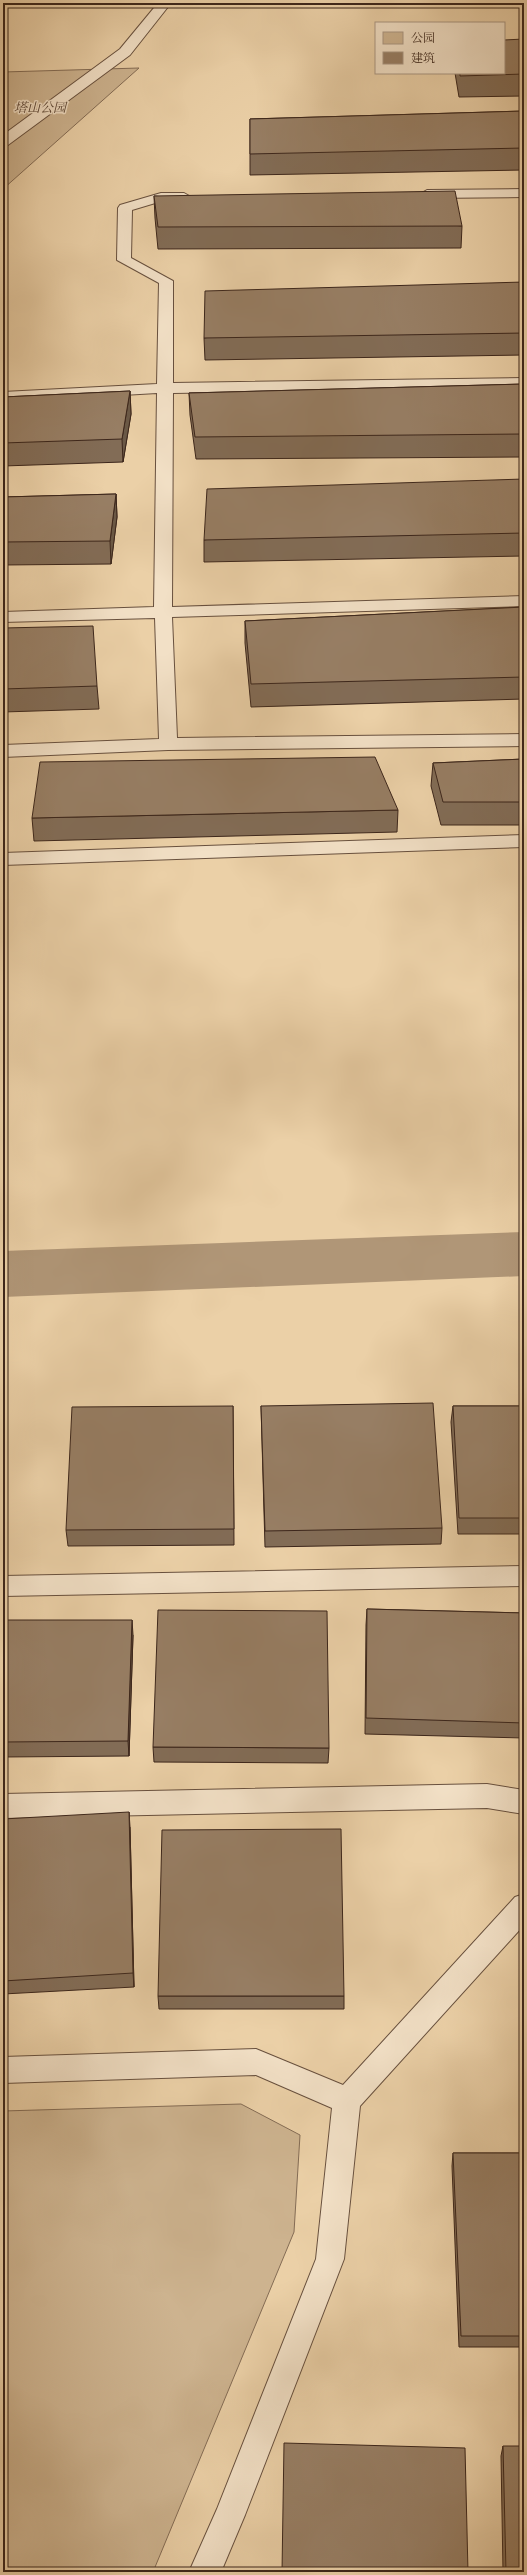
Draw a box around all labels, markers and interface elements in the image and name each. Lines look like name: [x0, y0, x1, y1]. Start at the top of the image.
legend: [375, 22, 505, 74]
text: 公园: [411, 31, 435, 45]
text: 建筑: [411, 51, 435, 65]
park label: 塔山公园: [14, 100, 68, 116]

